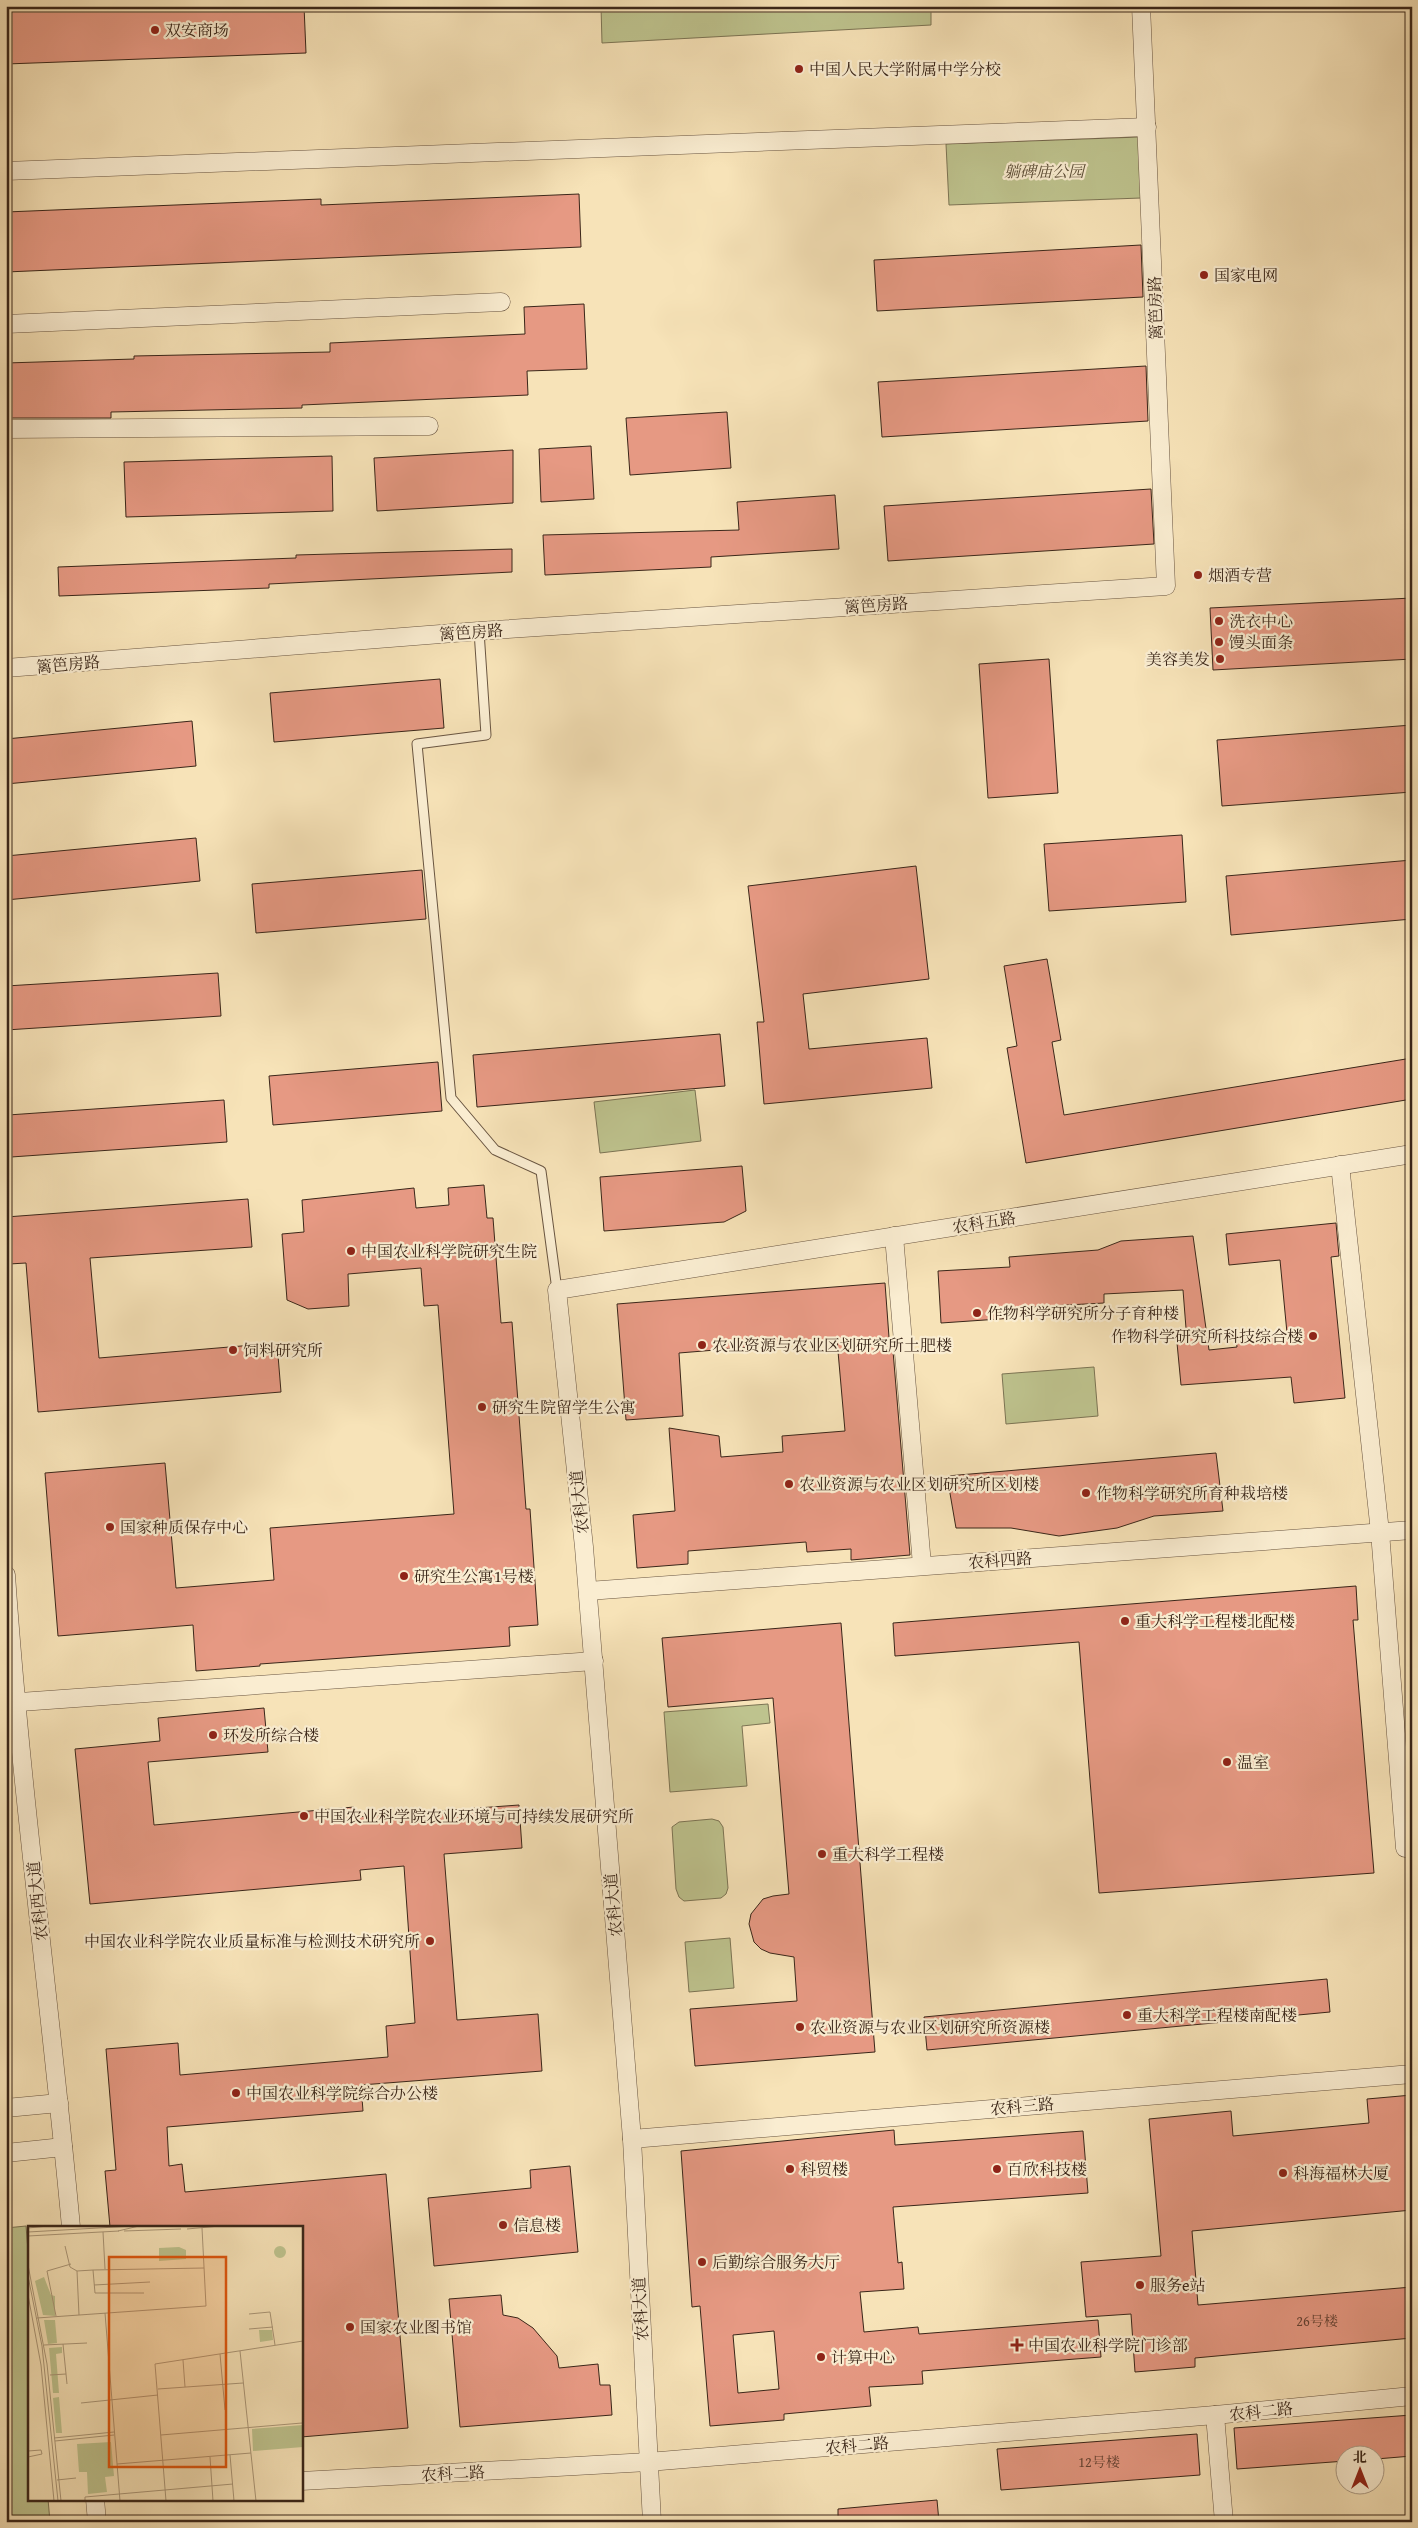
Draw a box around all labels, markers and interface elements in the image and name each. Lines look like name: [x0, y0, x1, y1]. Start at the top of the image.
place label: 双安商场: [165, 18, 229, 42]
marker: 双安商场: [149, 24, 161, 36]
place label: 中国人民大学附属中学分校: [809, 57, 1001, 81]
marker: 中国人民大学附属中学分校: [793, 63, 805, 75]
park label: 躺碑庙公园: [1004, 159, 1087, 183]
place label: 国家电网: [1214, 263, 1278, 287]
marker: 国家电网: [1198, 269, 1210, 281]
street label: 篱笆房路: [1142, 276, 1168, 340]
place label: 烟酒专营: [1208, 563, 1272, 587]
marker: 烟酒专营: [1192, 569, 1204, 581]
street label: 篱笆房路: [843, 591, 909, 619]
place label: 洗衣中心: [1229, 609, 1293, 633]
marker: 洗衣中心: [1213, 615, 1225, 627]
street label: 篱笆房路: [438, 618, 504, 646]
place label: 馒头面条: [1229, 630, 1293, 654]
marker: 馒头面条: [1213, 636, 1225, 648]
place label: 美容美发: [1146, 647, 1210, 671]
street label: 篱笆房路: [35, 649, 101, 679]
marker: 美容美发: [1214, 653, 1226, 665]
street label: 农科五路: [951, 1205, 1017, 1239]
place label: 中国农业科学院研究生院: [361, 1239, 537, 1263]
marker: 中国农业科学院研究生院: [345, 1245, 357, 1257]
place label: 作物科学研究所分子育种楼: [987, 1301, 1179, 1325]
marker: 作物科学研究所分子育种楼: [971, 1307, 983, 1319]
place label: 作物科学研究所科技综合楼: [1111, 1324, 1303, 1348]
marker: 作物科学研究所科技综合楼: [1307, 1330, 1319, 1342]
place label: 农业资源与农业区划研究所土肥楼: [712, 1333, 952, 1357]
place label: 饲料研究所: [243, 1338, 323, 1362]
marker: 农业资源与农业区划研究所土肥楼: [696, 1339, 708, 1351]
marker: 饲料研究所: [227, 1344, 239, 1356]
place label: 研究生院留学生公寓: [492, 1395, 636, 1419]
marker: 研究生院留学生公寓: [476, 1401, 488, 1413]
street label: 农科大道: [564, 1469, 594, 1535]
place label: 农业资源与农业区划研究所区划楼: [799, 1472, 1039, 1496]
marker: 农业资源与农业区划研究所区划楼: [783, 1478, 795, 1490]
place label: 作物科学研究所育种栽培楼: [1096, 1481, 1288, 1505]
marker: 作物科学研究所育种栽培楼: [1080, 1487, 1092, 1499]
place label: 国家种质保存中心: [120, 1515, 248, 1539]
marker: 国家种质保存中心: [104, 1521, 116, 1533]
street label: 农科四路: [967, 1546, 1033, 1574]
place label: 研究生公寓1号楼: [414, 1564, 534, 1588]
marker: 研究生公寓1号楼: [398, 1570, 410, 1582]
place label: 重大科学工程楼北配楼: [1135, 1609, 1295, 1633]
marker: 重大科学工程楼北配楼: [1119, 1615, 1131, 1627]
place label: 环发所综合楼: [223, 1723, 319, 1747]
marker: 环发所综合楼: [207, 1729, 219, 1741]
place label: 温室: [1237, 1750, 1269, 1774]
marker: 温室: [1221, 1756, 1233, 1768]
place label: 中国农业科学院农业环境与可持续发展研究所: [314, 1804, 634, 1828]
marker: 中国农业科学院农业环境与可持续发展研究所: [298, 1810, 310, 1822]
place label: 重大科学工程楼: [832, 1842, 944, 1866]
marker: 重大科学工程楼: [816, 1848, 828, 1860]
street label: 农科西大道: [21, 1860, 53, 1942]
street label: 农科大道: [598, 1872, 628, 1938]
place label: 中国农业科学院农业质量标准与检测技术研究所: [84, 1929, 420, 1953]
marker: 中国农业科学院农业质量标准与检测技术研究所: [424, 1935, 436, 1947]
place label: 重大科学工程楼南配楼: [1137, 2003, 1297, 2027]
marker: 重大科学工程楼南配楼: [1121, 2009, 1133, 2021]
place label: 农业资源与农业区划研究所资源楼: [810, 2015, 1050, 2039]
marker: 农业资源与农业区划研究所资源楼: [794, 2021, 806, 2033]
place label: 中国农业科学院综合办公楼: [246, 2081, 438, 2105]
marker: 中国农业科学院综合办公楼: [230, 2087, 242, 2099]
street label: 农科三路: [989, 2091, 1055, 2121]
place label: 科贸楼: [800, 2157, 848, 2181]
place label: 百欣科技楼: [1007, 2157, 1087, 2181]
place label: 科海福林大厦: [1293, 2161, 1389, 2185]
marker: 科贸楼: [784, 2163, 796, 2175]
marker: 百欣科技楼: [991, 2163, 1003, 2175]
marker: 科海福林大厦: [1277, 2167, 1289, 2179]
place label: 信息楼: [513, 2213, 561, 2237]
marker: 信息楼: [497, 2219, 509, 2231]
inset map: [28, 2226, 302, 2500]
place label: 后勤综合服务大厅: [712, 2250, 840, 2274]
marker: 后勤综合服务大厅: [696, 2256, 708, 2268]
place label: 服务e站: [1150, 2273, 1206, 2297]
street label: 农科大道: [626, 2276, 654, 2342]
marker: 服务e站: [1134, 2279, 1146, 2291]
house number: 26号楼: [1296, 2311, 1338, 2331]
place label: 国家农业图书馆: [360, 2315, 472, 2339]
marker: 国家农业图书馆: [344, 2321, 356, 2333]
place label: 中国农业科学院门诊部: [1028, 2333, 1188, 2357]
marker: 中国农业科学院门诊部: [1010, 2338, 1024, 2352]
place label: 计算中心: [831, 2345, 895, 2369]
marker: 计算中心: [815, 2351, 827, 2363]
street label: 农科二路: [1228, 2396, 1294, 2426]
street label: 农科二路: [824, 2430, 890, 2460]
north arrow: [1336, 2446, 1386, 2496]
text: 北: [1353, 2447, 1367, 2467]
house number: 12号楼: [1078, 2452, 1120, 2472]
street label: 农科二路: [420, 2459, 486, 2487]

